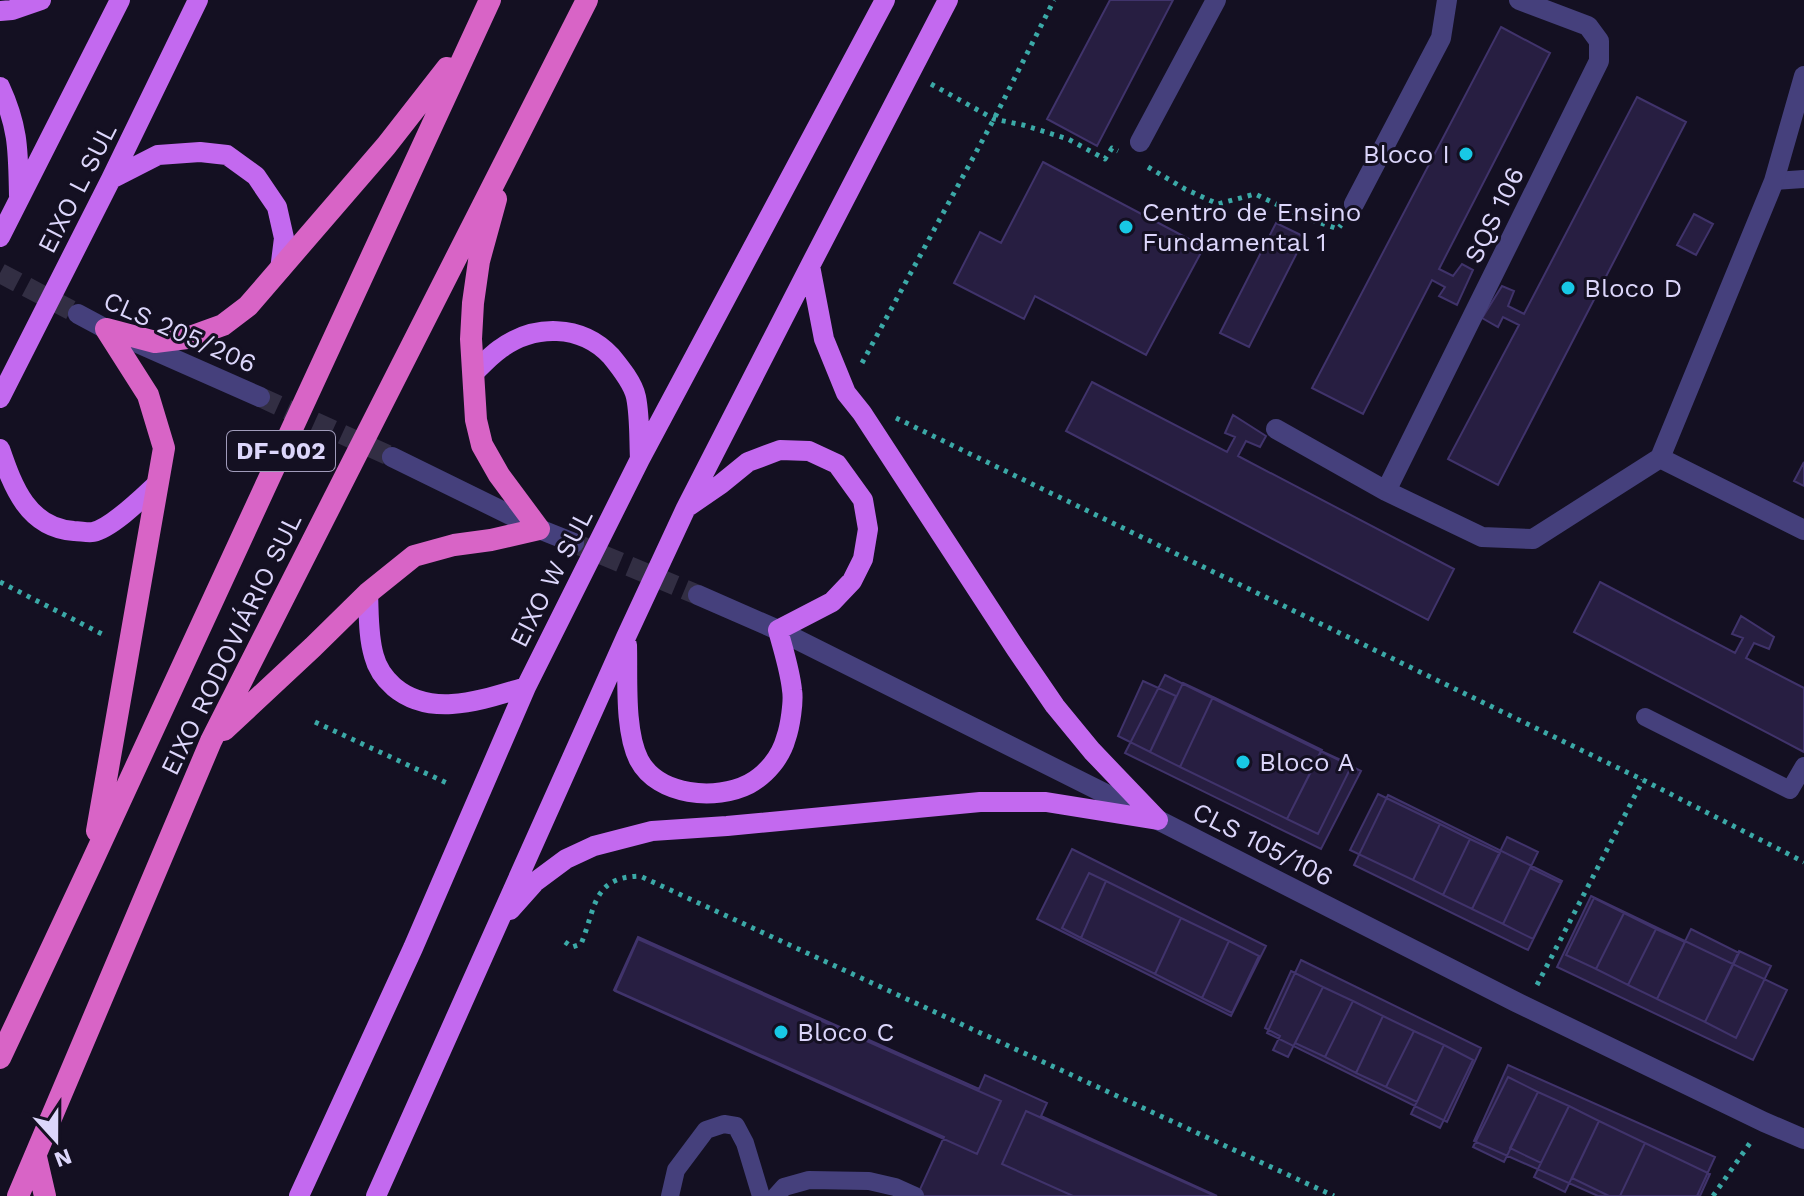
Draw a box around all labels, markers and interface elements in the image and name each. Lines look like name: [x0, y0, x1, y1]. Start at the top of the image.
street label: EIXO L SUL: [31, 118, 123, 258]
place label: Bloco I: [1363, 139, 1450, 169]
marker: Bloco I: [1457, 145, 1475, 163]
street label: SQS 106: [1458, 162, 1530, 268]
place label: Centro de Ensino Fundamental 1: [1142, 197, 1361, 257]
marker: Centro de Ensino Fundamental 1: [1117, 218, 1135, 236]
place label: Bloco D: [1584, 273, 1682, 303]
marker: Bloco D: [1559, 279, 1577, 297]
street label: CLS 205/206: [99, 285, 261, 379]
road number: DF-002: [227, 431, 335, 471]
street label: EIXO W SUL: [503, 504, 599, 652]
street label: EIXO RODOVIÁRIO SUL: [154, 508, 308, 780]
place label: Bloco A: [1259, 747, 1355, 777]
marker: Bloco A: [1234, 753, 1252, 771]
street label: CLS 105/106: [1188, 796, 1338, 892]
place label: Bloco C: [797, 1017, 894, 1047]
marker: Bloco C: [772, 1023, 790, 1041]
north arrow: [16, 1100, 96, 1180]
text: N: [51, 1144, 75, 1173]

